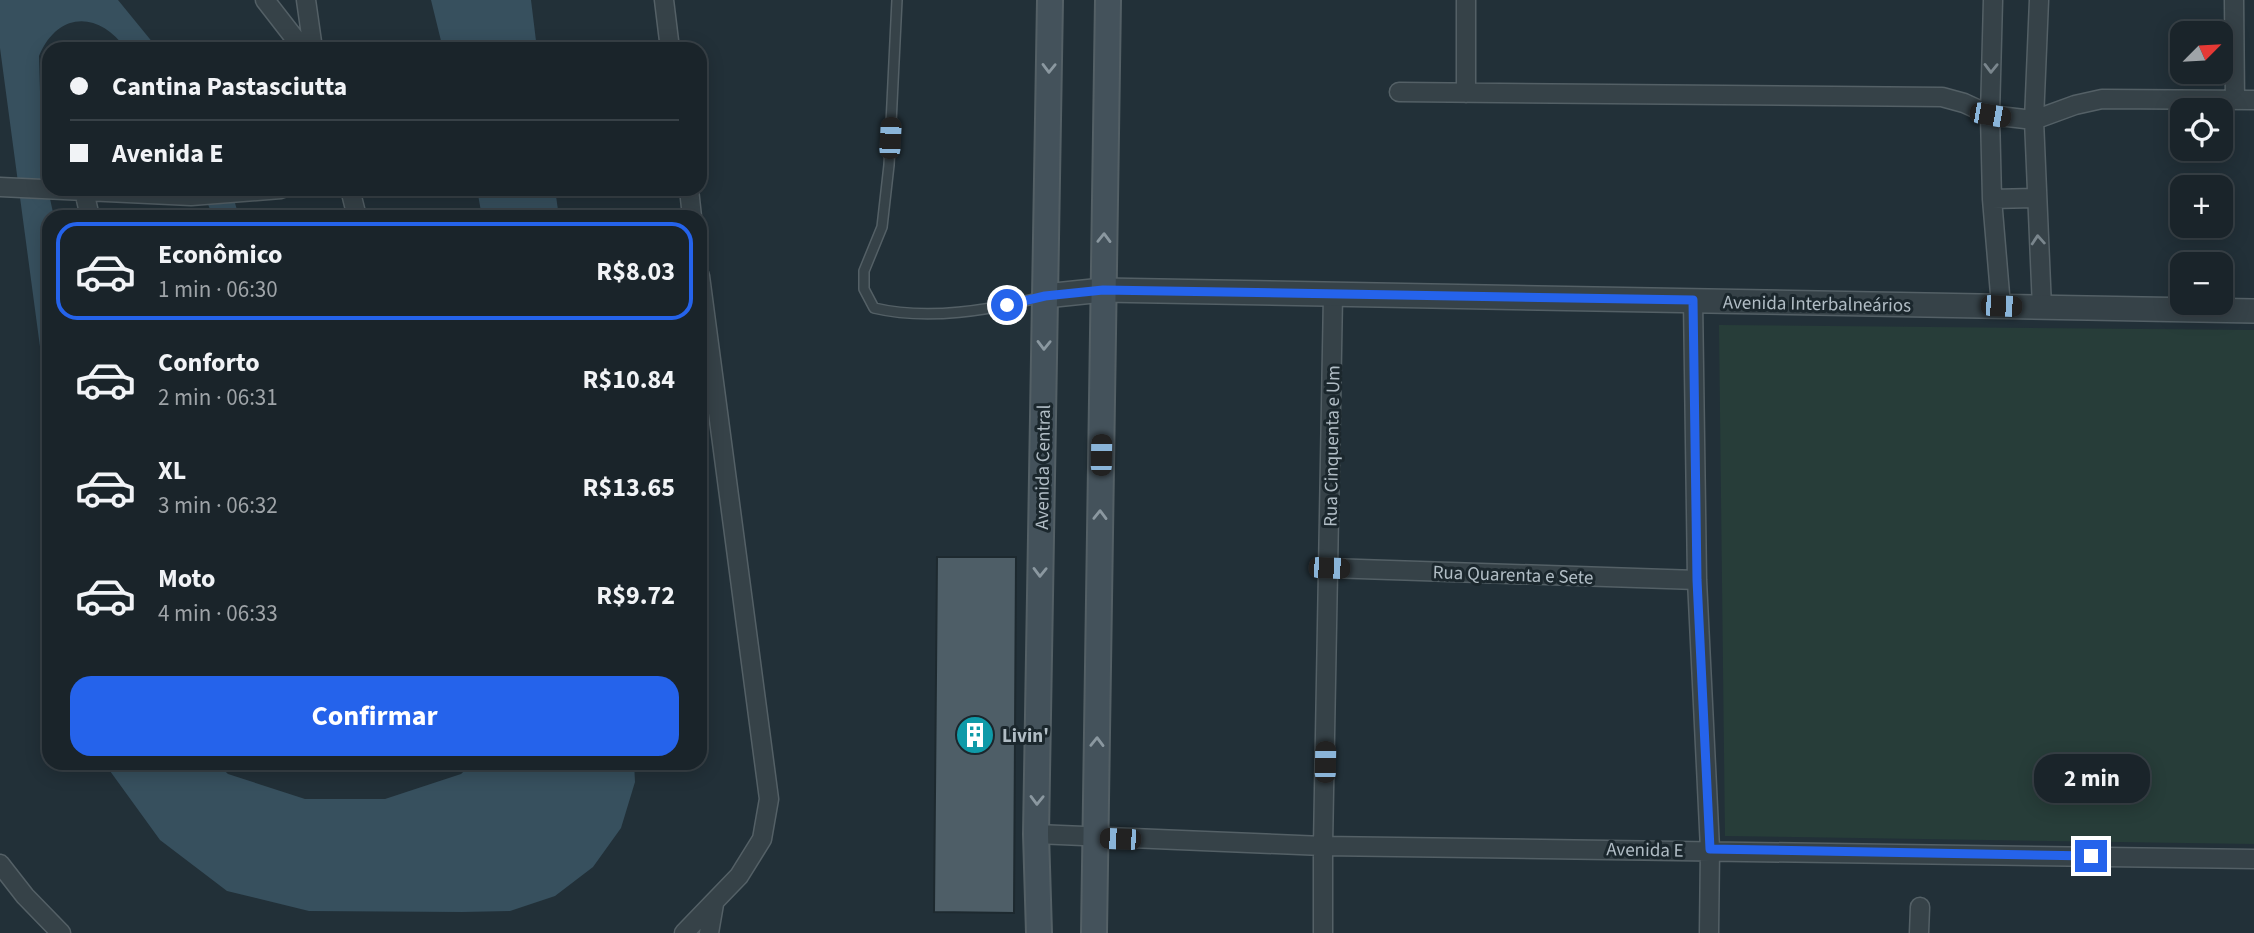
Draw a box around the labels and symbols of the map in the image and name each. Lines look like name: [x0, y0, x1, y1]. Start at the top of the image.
north arrow: [2170, 21, 2233, 84]
one-way arrow: [1041, 63, 1057, 74]
one-way arrow: [1983, 63, 1999, 74]
car: [1968, 101, 2013, 129]
car: [879, 116, 902, 160]
one-way arrow: [1096, 233, 1112, 243]
one-way arrow: [2030, 234, 2045, 245]
route start: [991, 289, 1023, 321]
street label: Avenida Interbalneários: [1723, 289, 1911, 320]
car: [1980, 295, 2023, 317]
one-way arrow: [1036, 340, 1052, 350]
street label: Rua Cinquenta e Um: [1318, 365, 1347, 527]
street label: Avenida Central: [1029, 404, 1058, 530]
car: [1091, 434, 1112, 476]
one-way arrow: [1092, 509, 1108, 520]
car: [1308, 557, 1351, 579]
street label: Rua Quarenta e Sete: [1432, 559, 1594, 592]
one-way arrow: [1033, 567, 1048, 578]
building icon: Livin': [954, 714, 996, 756]
place label: Livin': [1002, 723, 1049, 750]
one-way arrow: [1089, 737, 1104, 748]
car: [1315, 741, 1336, 783]
callout: 2 min: [2033, 754, 2149, 804]
one-way arrow: [1029, 794, 1044, 805]
car: [1099, 828, 1142, 850]
street label: Avenida E: [1606, 836, 1684, 865]
route end: [2075, 840, 2107, 872]

